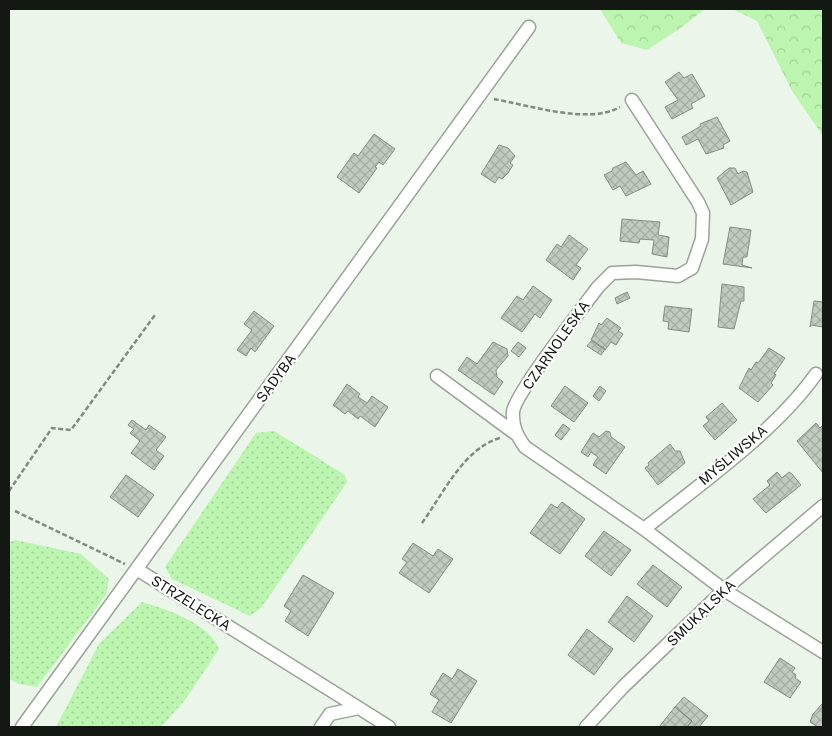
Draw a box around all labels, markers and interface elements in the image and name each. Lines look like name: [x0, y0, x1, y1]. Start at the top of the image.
street label: CZARNOLESKA: [519, 298, 593, 392]
street label: SADYBA: [253, 351, 299, 405]
street label: MYŚLIWSKA: [694, 420, 770, 488]
street label: STRZELECKA: [148, 572, 234, 634]
street label: SMUKALSKA: [664, 576, 738, 649]

